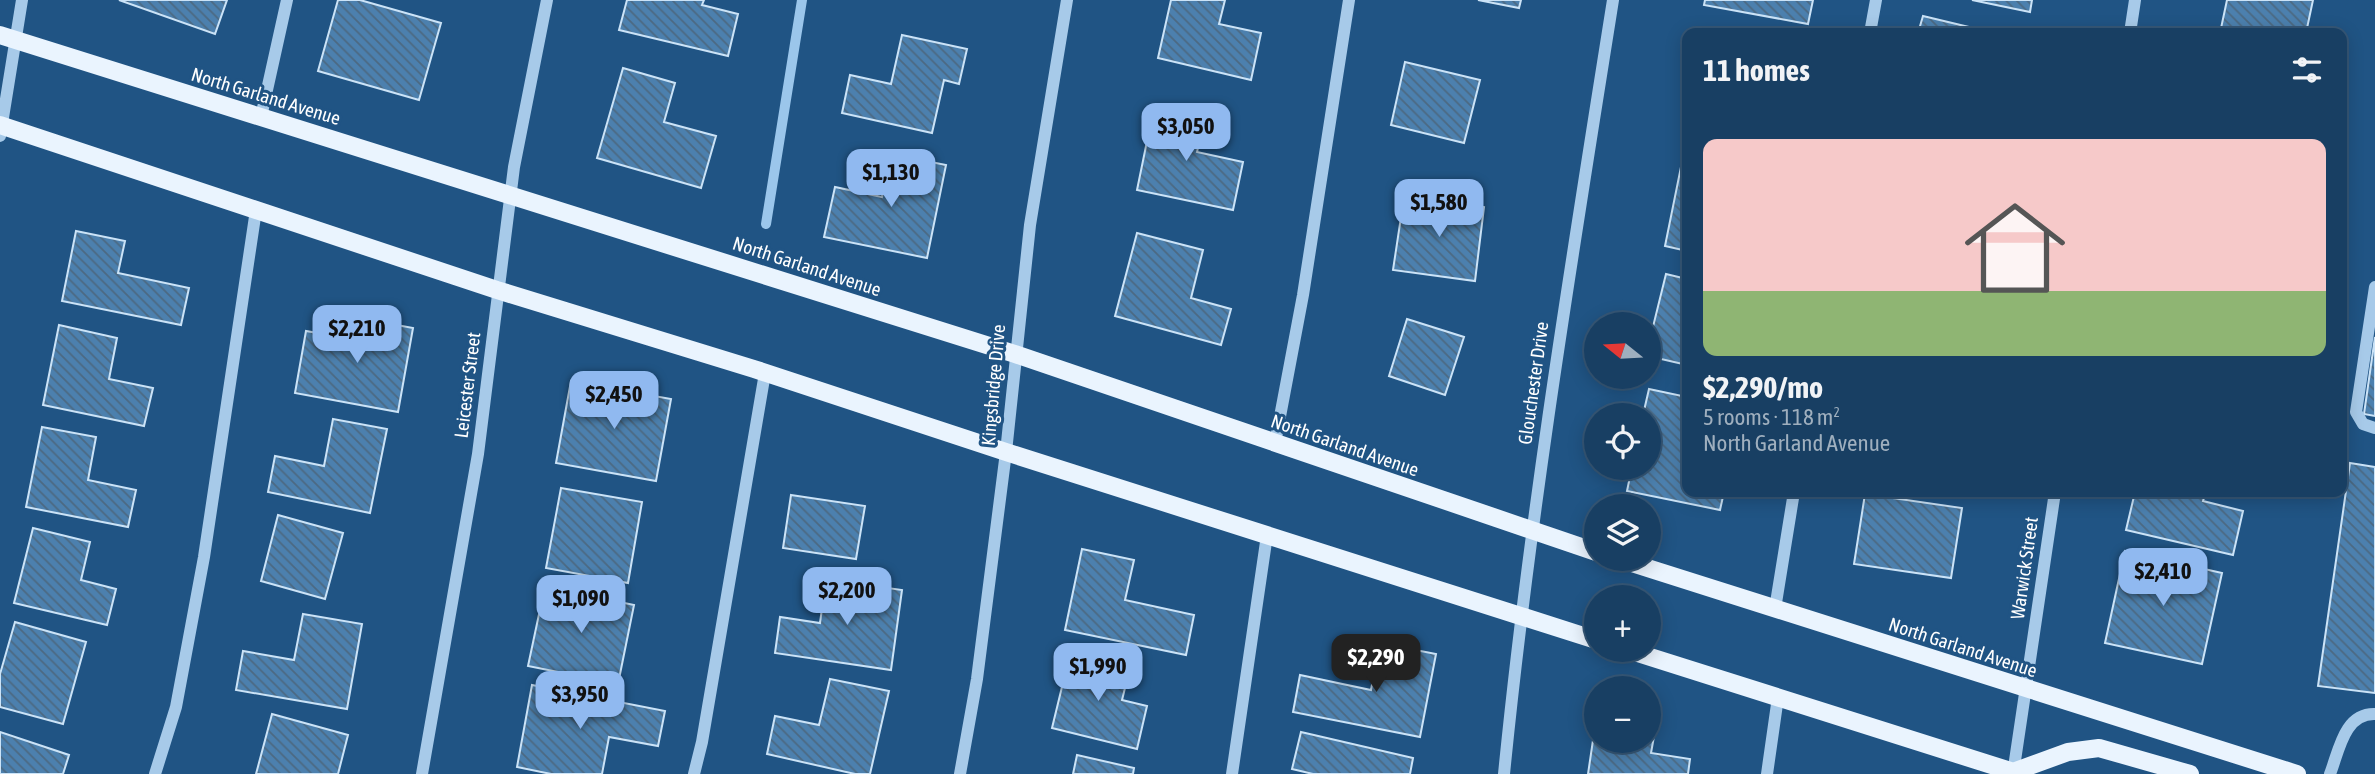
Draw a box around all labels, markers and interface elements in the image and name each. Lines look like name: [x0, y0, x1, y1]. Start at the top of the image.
icon: filters: [2288, 51, 2326, 89]
text: 11 homes: [1703, 53, 1810, 87]
street label: North Garland Avenue: [189, 63, 343, 129]
pin: $3,050: [1129, 104, 1243, 163]
text: $3,050: [1158, 113, 1215, 139]
pin: $1,130: [834, 150, 948, 209]
text: $1,130: [863, 159, 920, 185]
pin: $1,580: [1382, 180, 1496, 239]
icon: home: [1952, 185, 2078, 311]
text: $1,580: [1411, 189, 1468, 215]
street label: North Garland Avenue: [730, 232, 884, 300]
pin: $2,210: [300, 306, 414, 365]
north arrow: [1584, 312, 1661, 388]
map controls: [1584, 312, 1661, 753]
text: $2,210: [329, 315, 386, 341]
street label: Glouchester Drive: [1514, 320, 1552, 446]
street label: Kingsbridge Drive: [977, 323, 1009, 447]
street label: Leicester Street: [450, 331, 484, 439]
text: $2,290/mo: [1703, 370, 1823, 404]
pin: $2,450: [557, 372, 671, 431]
text: $2,450: [586, 381, 643, 407]
button: locate: [1584, 403, 1661, 480]
text: 5 rooms · 118 m²: [1703, 404, 1840, 430]
street label: North Garland Avenue: [1268, 409, 1422, 481]
text: North Garland Avenue: [1703, 430, 1890, 456]
button: layers: [1584, 494, 1661, 571]
street label: Warwick Street: [2006, 515, 2042, 621]
pin: $2,410: [2106, 548, 2220, 608]
text: $2,410: [2135, 558, 2192, 584]
pin: $2,200: [790, 568, 904, 627]
pin: $1,090: [524, 576, 638, 635]
text: $2,200: [819, 577, 876, 603]
text: $1,090: [553, 585, 610, 611]
button: +: [1584, 585, 1661, 662]
street label: North Garland Avenue: [1886, 613, 2040, 681]
pin: $2,290: [1319, 634, 1433, 694]
pin: $1,990: [1041, 644, 1155, 703]
text: $2,290: [1348, 644, 1405, 670]
text: $1,990: [1070, 653, 1127, 679]
pin: $3,950: [523, 672, 637, 731]
button: −: [1584, 676, 1661, 753]
text: $3,950: [552, 681, 609, 707]

